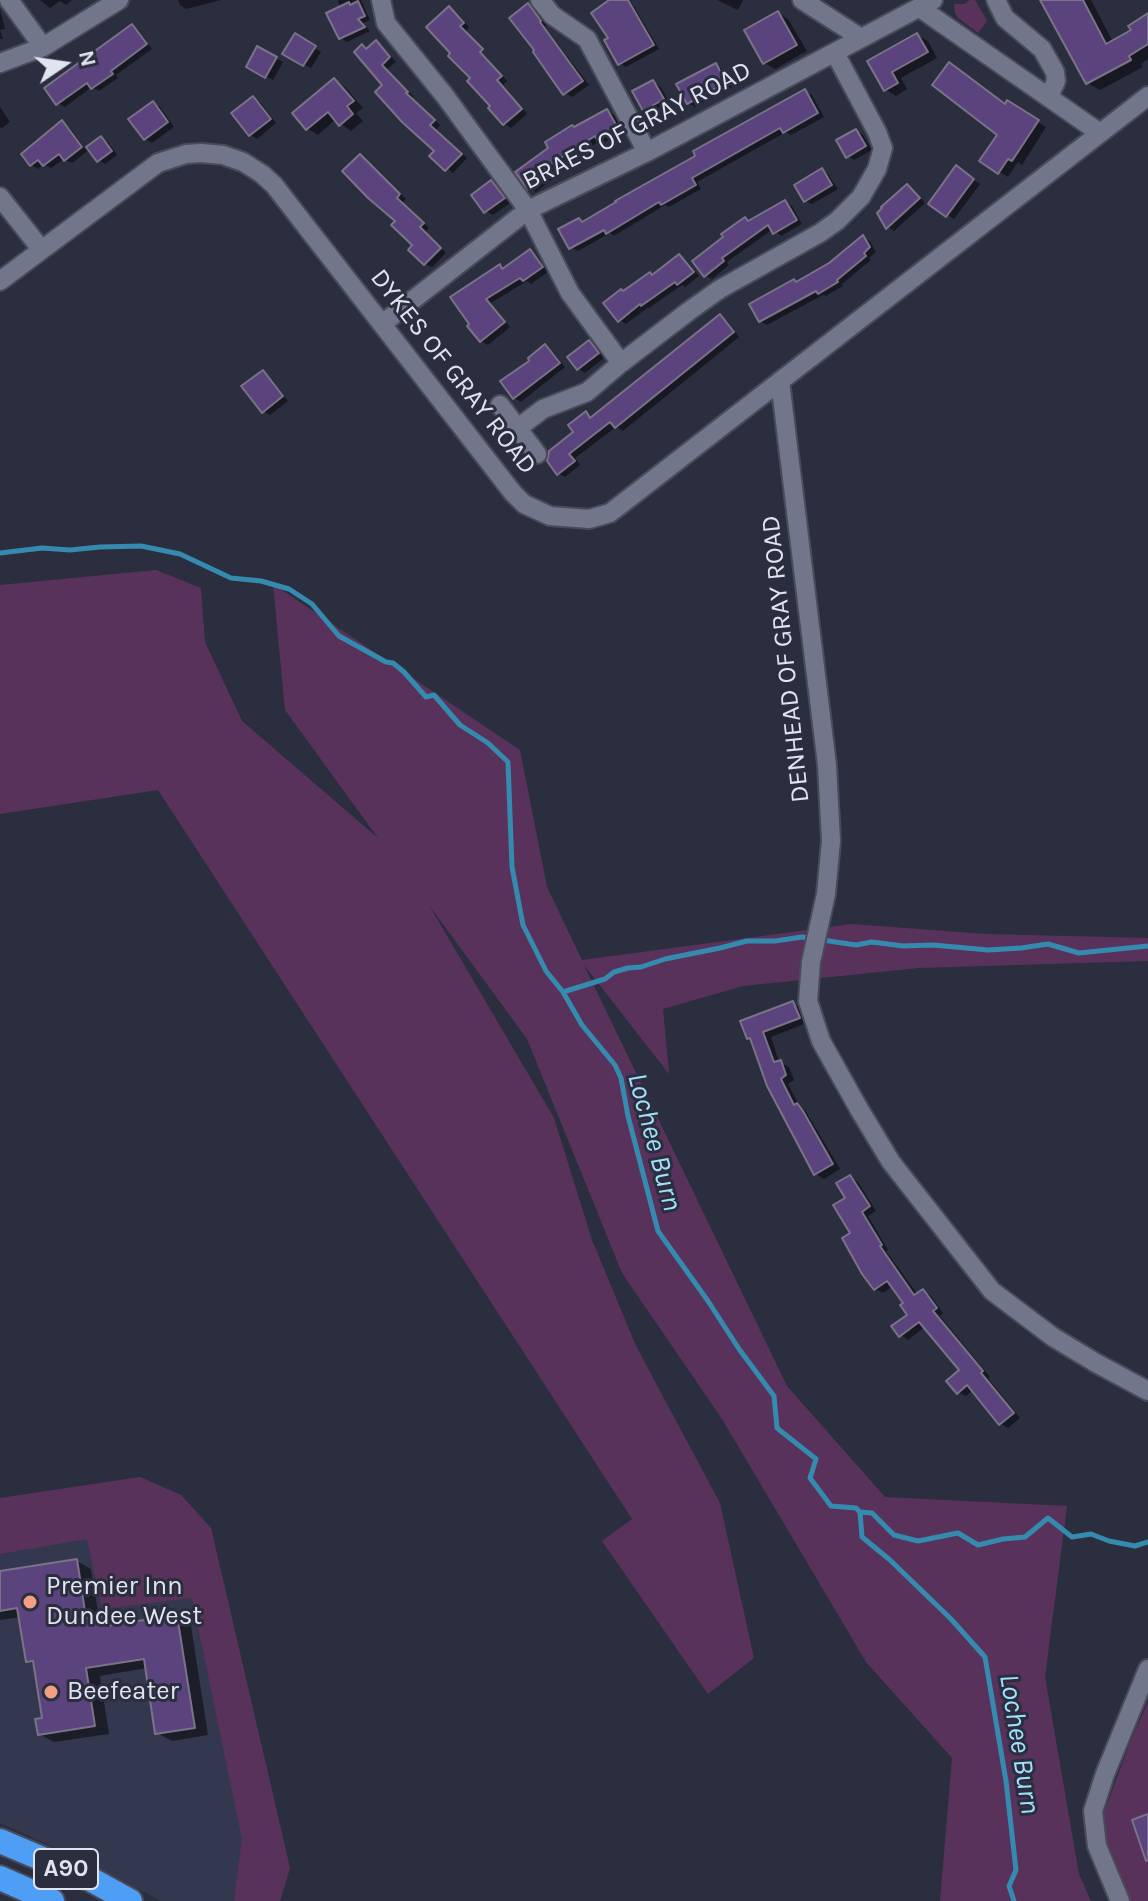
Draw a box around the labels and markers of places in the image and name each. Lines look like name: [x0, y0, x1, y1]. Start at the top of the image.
place label: Premier Inn Dundee West: [46, 1571, 202, 1632]
marker: Premier Inn Dundee West: [21, 1593, 39, 1611]
place label: Beefeater: [67, 1676, 179, 1708]
marker: Beefeater: [42, 1683, 60, 1701]

